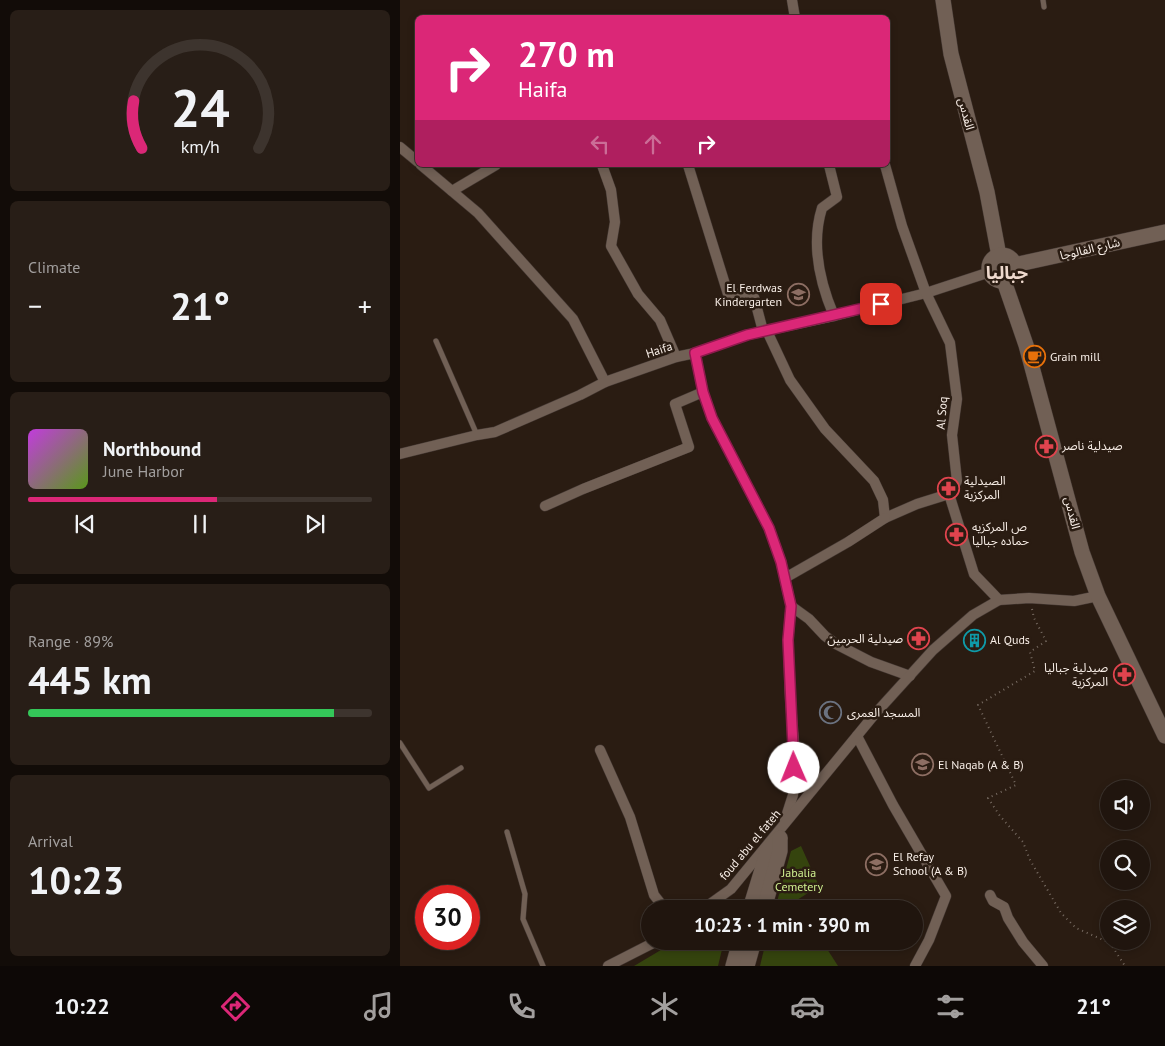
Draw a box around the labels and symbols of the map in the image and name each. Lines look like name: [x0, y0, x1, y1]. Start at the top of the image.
street label: القدس: [955, 96, 978, 132]
street label: شارع الفالوجا: [1058, 234, 1122, 265]
district label: جباليا: [986, 261, 1028, 284]
place label: El Ferdwas Kindergarten: [715, 280, 782, 309]
school or university icon: El Ferdwas Kindergarten: [786, 283, 810, 307]
pin: [860, 283, 902, 325]
street label: Haifa: [644, 338, 674, 361]
cafe icon: Grain mill: [1022, 345, 1046, 369]
place label: Grain mill: [1050, 349, 1101, 364]
street label: Al Soq: [933, 396, 950, 430]
pharmacy icon: صيدلية ناصر: [1034, 434, 1058, 458]
place label: صيدلية ناصر: [1061, 438, 1123, 453]
place label: الصيدلية المركزية: [964, 473, 1006, 502]
pharmacy icon: الصيدلية المركزية: [936, 476, 960, 500]
street label: القدس: [1061, 495, 1084, 531]
place label: ص المركزيه حماده جباليا: [972, 519, 1029, 548]
pharmacy icon: ص المركزيه حماده جباليا: [944, 522, 968, 546]
pharmacy icon: صيدلية الحرمين: [907, 627, 931, 651]
building icon: Al Quds: [962, 628, 986, 652]
place label: صيدلية الحرمين: [827, 631, 903, 646]
place label: Al Quds: [990, 632, 1030, 647]
place label: صيدلية جباليا المركزية: [1044, 660, 1108, 689]
pharmacy icon: صيدلية جباليا المركزية: [1112, 663, 1136, 687]
mosque icon: المسجد العمرى: [819, 701, 843, 725]
place label: المسجد العمرى: [847, 705, 921, 720]
position arrow: [767, 741, 819, 793]
school or university icon: El Naqab (A & B): [910, 753, 934, 777]
place label: El Naqab (A & B): [938, 757, 1024, 772]
street label: foud abu el fateh: [716, 806, 783, 883]
place label: El Refay School (A & B): [893, 849, 967, 878]
school or university icon: El Refay School (A & B): [865, 852, 889, 876]
park label: Jabalia Cemetery: [775, 865, 823, 894]
speed limit sign: 30: [415, 885, 480, 950]

